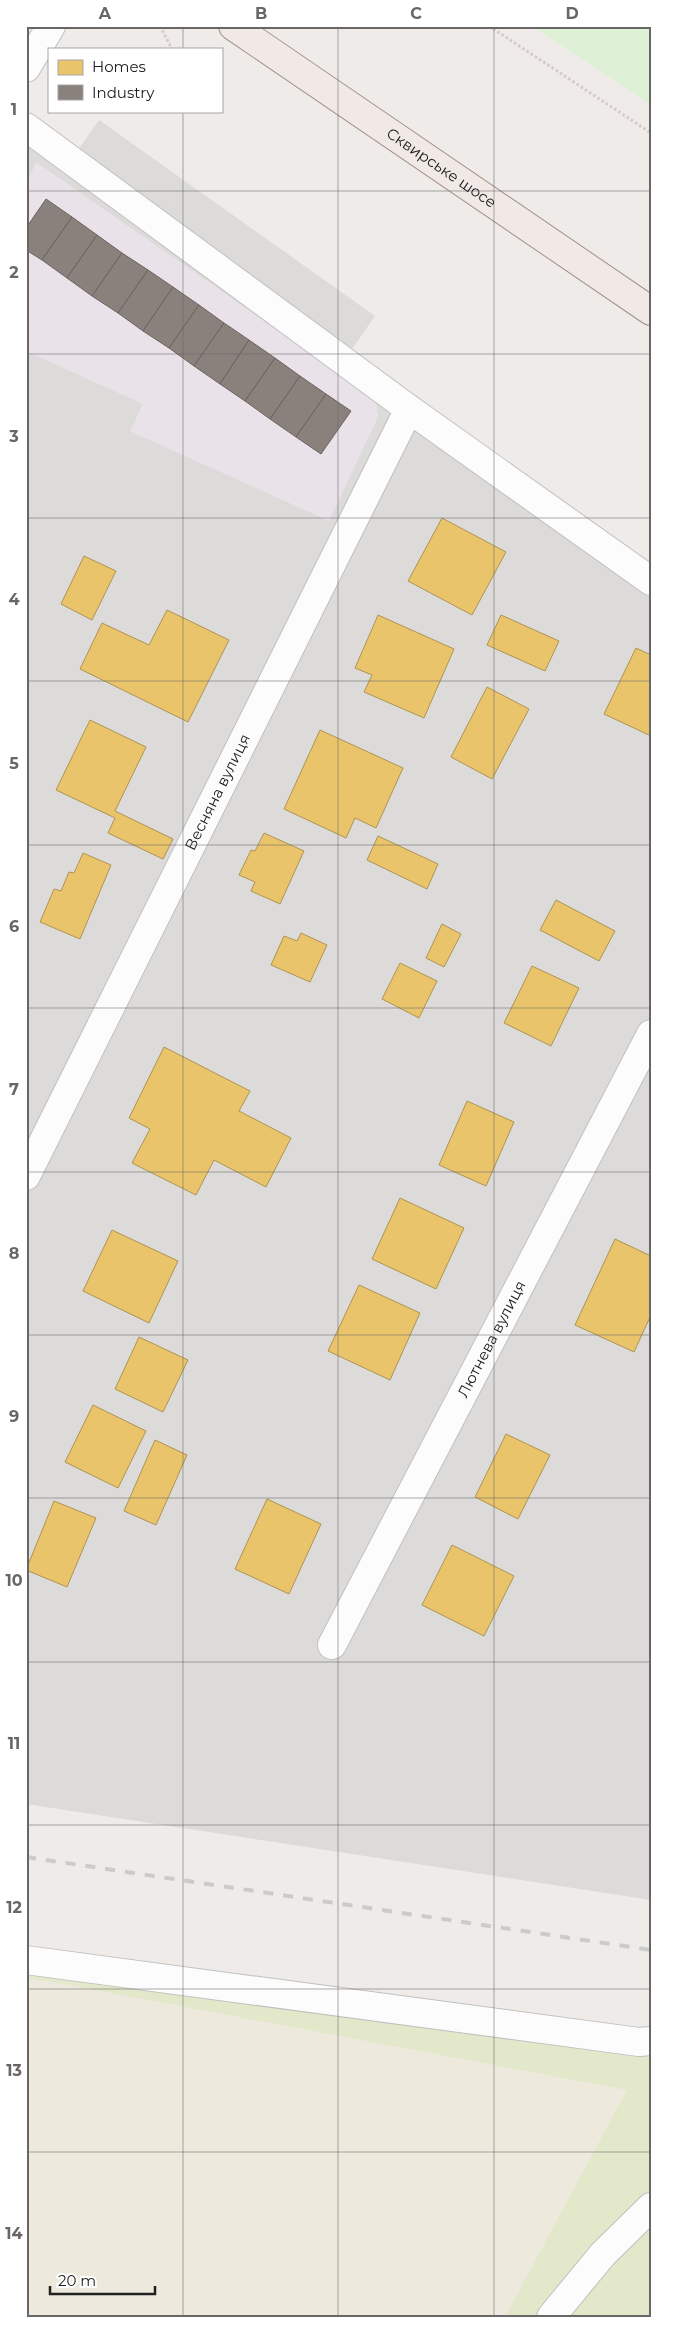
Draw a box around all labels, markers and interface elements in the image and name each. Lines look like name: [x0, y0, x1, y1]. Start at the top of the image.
text: A: [98, 4, 112, 23]
text: B: [255, 4, 267, 23]
text: C: [410, 4, 422, 23]
text: D: [565, 4, 579, 23]
legend: [48, 48, 222, 112]
text: Homes: [92, 57, 146, 76]
text: Industry: [92, 83, 155, 102]
text: 1: [11, 100, 17, 119]
street label: Сквирське шосе: [383, 123, 500, 212]
text: 2: [9, 263, 19, 282]
text: 3: [8, 427, 19, 446]
text: 4: [8, 590, 20, 609]
street label: Весняна вулиця: [180, 731, 254, 853]
text: 5: [9, 754, 19, 773]
text: 6: [9, 917, 19, 936]
text: 7: [9, 1080, 19, 1099]
text: 8: [9, 1244, 19, 1263]
street label: Лютнева вулиця: [453, 1277, 530, 1401]
text: 9: [9, 1407, 19, 1426]
text: 10: [5, 1571, 23, 1590]
text: 11: [8, 1734, 20, 1753]
text: 12: [6, 1898, 22, 1917]
text: 13: [6, 2061, 22, 2080]
text: 14: [5, 2224, 23, 2243]
scale bar: [50, 2263, 155, 2295]
text: 20 m: [58, 2271, 96, 2290]

